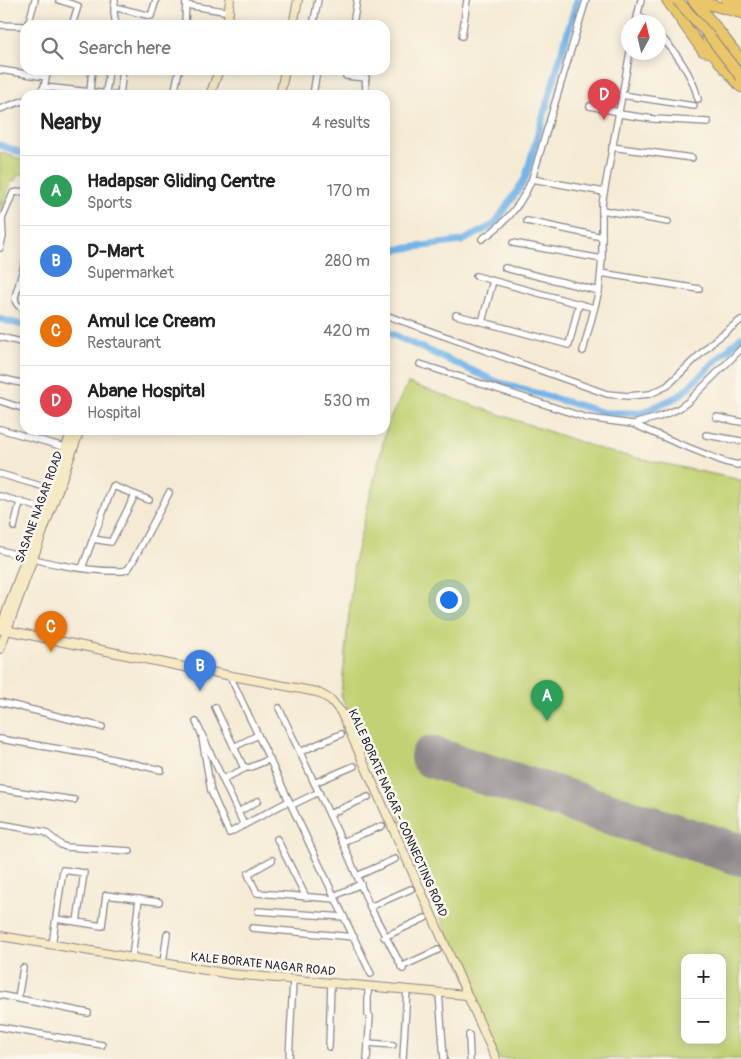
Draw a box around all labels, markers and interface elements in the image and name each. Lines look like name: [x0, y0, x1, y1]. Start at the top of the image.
north arrow: [621, 15, 666, 60]
search box: [20, 20, 390, 75]
icon: search: [38, 34, 66, 62]
text: Search here: [78, 36, 171, 60]
pin: D: [588, 79, 620, 120]
text: Nearby: [40, 109, 101, 136]
text: 4 results: [312, 113, 370, 133]
text: Hadapsar Gliding Centre: [87, 169, 275, 193]
text: A: [51, 181, 61, 201]
text: 170 m: [327, 181, 370, 201]
text: Sports: [87, 193, 132, 213]
text: D-Mart: [87, 239, 144, 263]
text: B: [51, 251, 61, 271]
text: 280 m: [324, 251, 370, 271]
text: Supermarket: [87, 263, 174, 283]
text: Amul Ice Cream: [87, 309, 216, 333]
text: C: [51, 321, 61, 341]
text: 420 m: [323, 321, 370, 341]
text: Restaurant: [87, 333, 161, 353]
text: Abane Hospital: [87, 379, 205, 403]
text: D: [51, 391, 61, 411]
text: 530 m: [324, 391, 370, 411]
text: Hospital: [87, 403, 141, 423]
street label: SASANE NAGAR ROAD: [12, 449, 67, 565]
your location: [436, 587, 462, 613]
pin: C: [35, 611, 67, 652]
pin: B: [184, 650, 216, 691]
pin: A: [531, 680, 563, 721]
street label: KALE BORATE NAGAR - CONNECTING ROAD: [345, 707, 451, 920]
street label: KALE BORATE NAGAR ROAD: [190, 949, 337, 980]
map controls: [681, 954, 726, 1044]
button: +: [681, 954, 726, 999]
button: −: [681, 999, 726, 1044]

